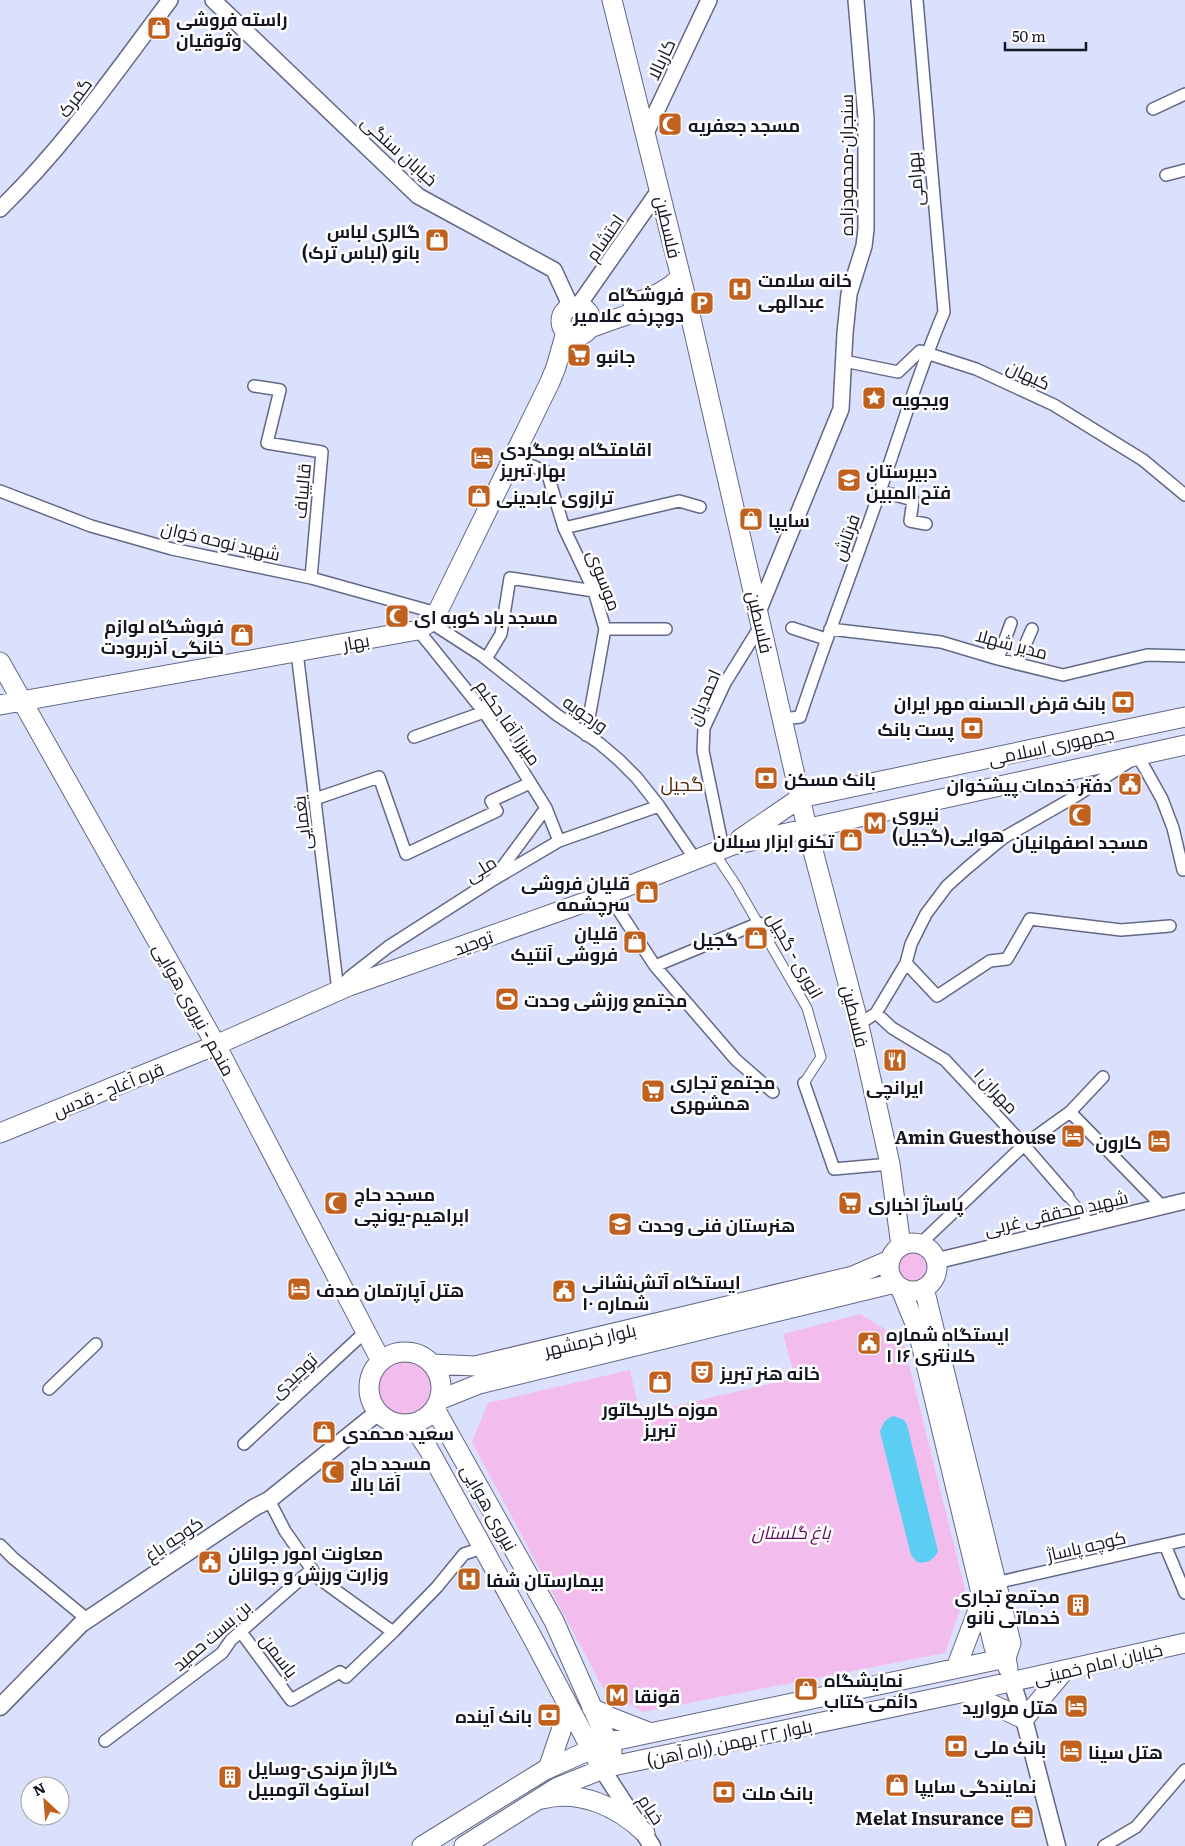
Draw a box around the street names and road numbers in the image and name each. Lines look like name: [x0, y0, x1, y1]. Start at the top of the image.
street label: کاربالا: [639, 34, 681, 84]
street label: گمرک: [50, 71, 98, 123]
street label: سنجران-محمودزاده: [832, 94, 859, 236]
street label: خیابان سنگی: [356, 108, 444, 192]
street label: بهرامی: [898, 151, 930, 207]
street label: فلسطین: [649, 193, 689, 261]
street label: احتشام: [578, 208, 630, 266]
street label: کیهان: [1003, 352, 1055, 396]
street label: قالیباف: [285, 462, 317, 520]
street label: فرتاش: [824, 510, 866, 564]
street label: شهید نوحه خوان: [159, 513, 283, 567]
street label: موسوی: [581, 546, 629, 614]
street label: فلسطین: [741, 588, 781, 656]
street label: مدیر شهلا: [973, 620, 1051, 666]
street label: بهار: [340, 625, 372, 657]
street label: احمدیان: [679, 665, 727, 729]
street label: میرزا آقا حکیم: [470, 674, 548, 770]
street label: ورجویه: [558, 688, 614, 738]
street label: جمهوری اسلامی: [986, 718, 1116, 772]
street label: یغمایی: [284, 794, 318, 852]
street label: ملی: [459, 848, 501, 888]
street label: انوری - گجیل: [761, 907, 831, 1003]
street label: توحید: [450, 922, 497, 962]
street label: منجم - نیروی هوایی: [147, 938, 243, 1080]
street label: فلسطین: [835, 982, 877, 1050]
street label: قره آغاج - قدس: [48, 1054, 168, 1124]
street label: مهران ۱: [968, 1061, 1026, 1119]
street label: شهید محققی غربی: [981, 1182, 1131, 1242]
street label: بلوار خرمشهر: [540, 1315, 639, 1363]
street label: توحیدی: [263, 1346, 323, 1404]
street label: نیروی هوایی: [455, 1459, 525, 1555]
street label: کوچه باغ: [138, 1508, 208, 1568]
street label: کوچه پاساژ: [1043, 1523, 1128, 1567]
street label: بن بست حمید: [166, 1593, 256, 1677]
street label: یاسمن: [254, 1627, 306, 1683]
street label: خیابان امام خمینی: [1031, 1635, 1165, 1691]
street label: بلوار ۲۲ بهمن (راه آهن): [644, 1711, 814, 1773]
street label: خیام: [632, 1788, 672, 1830]

